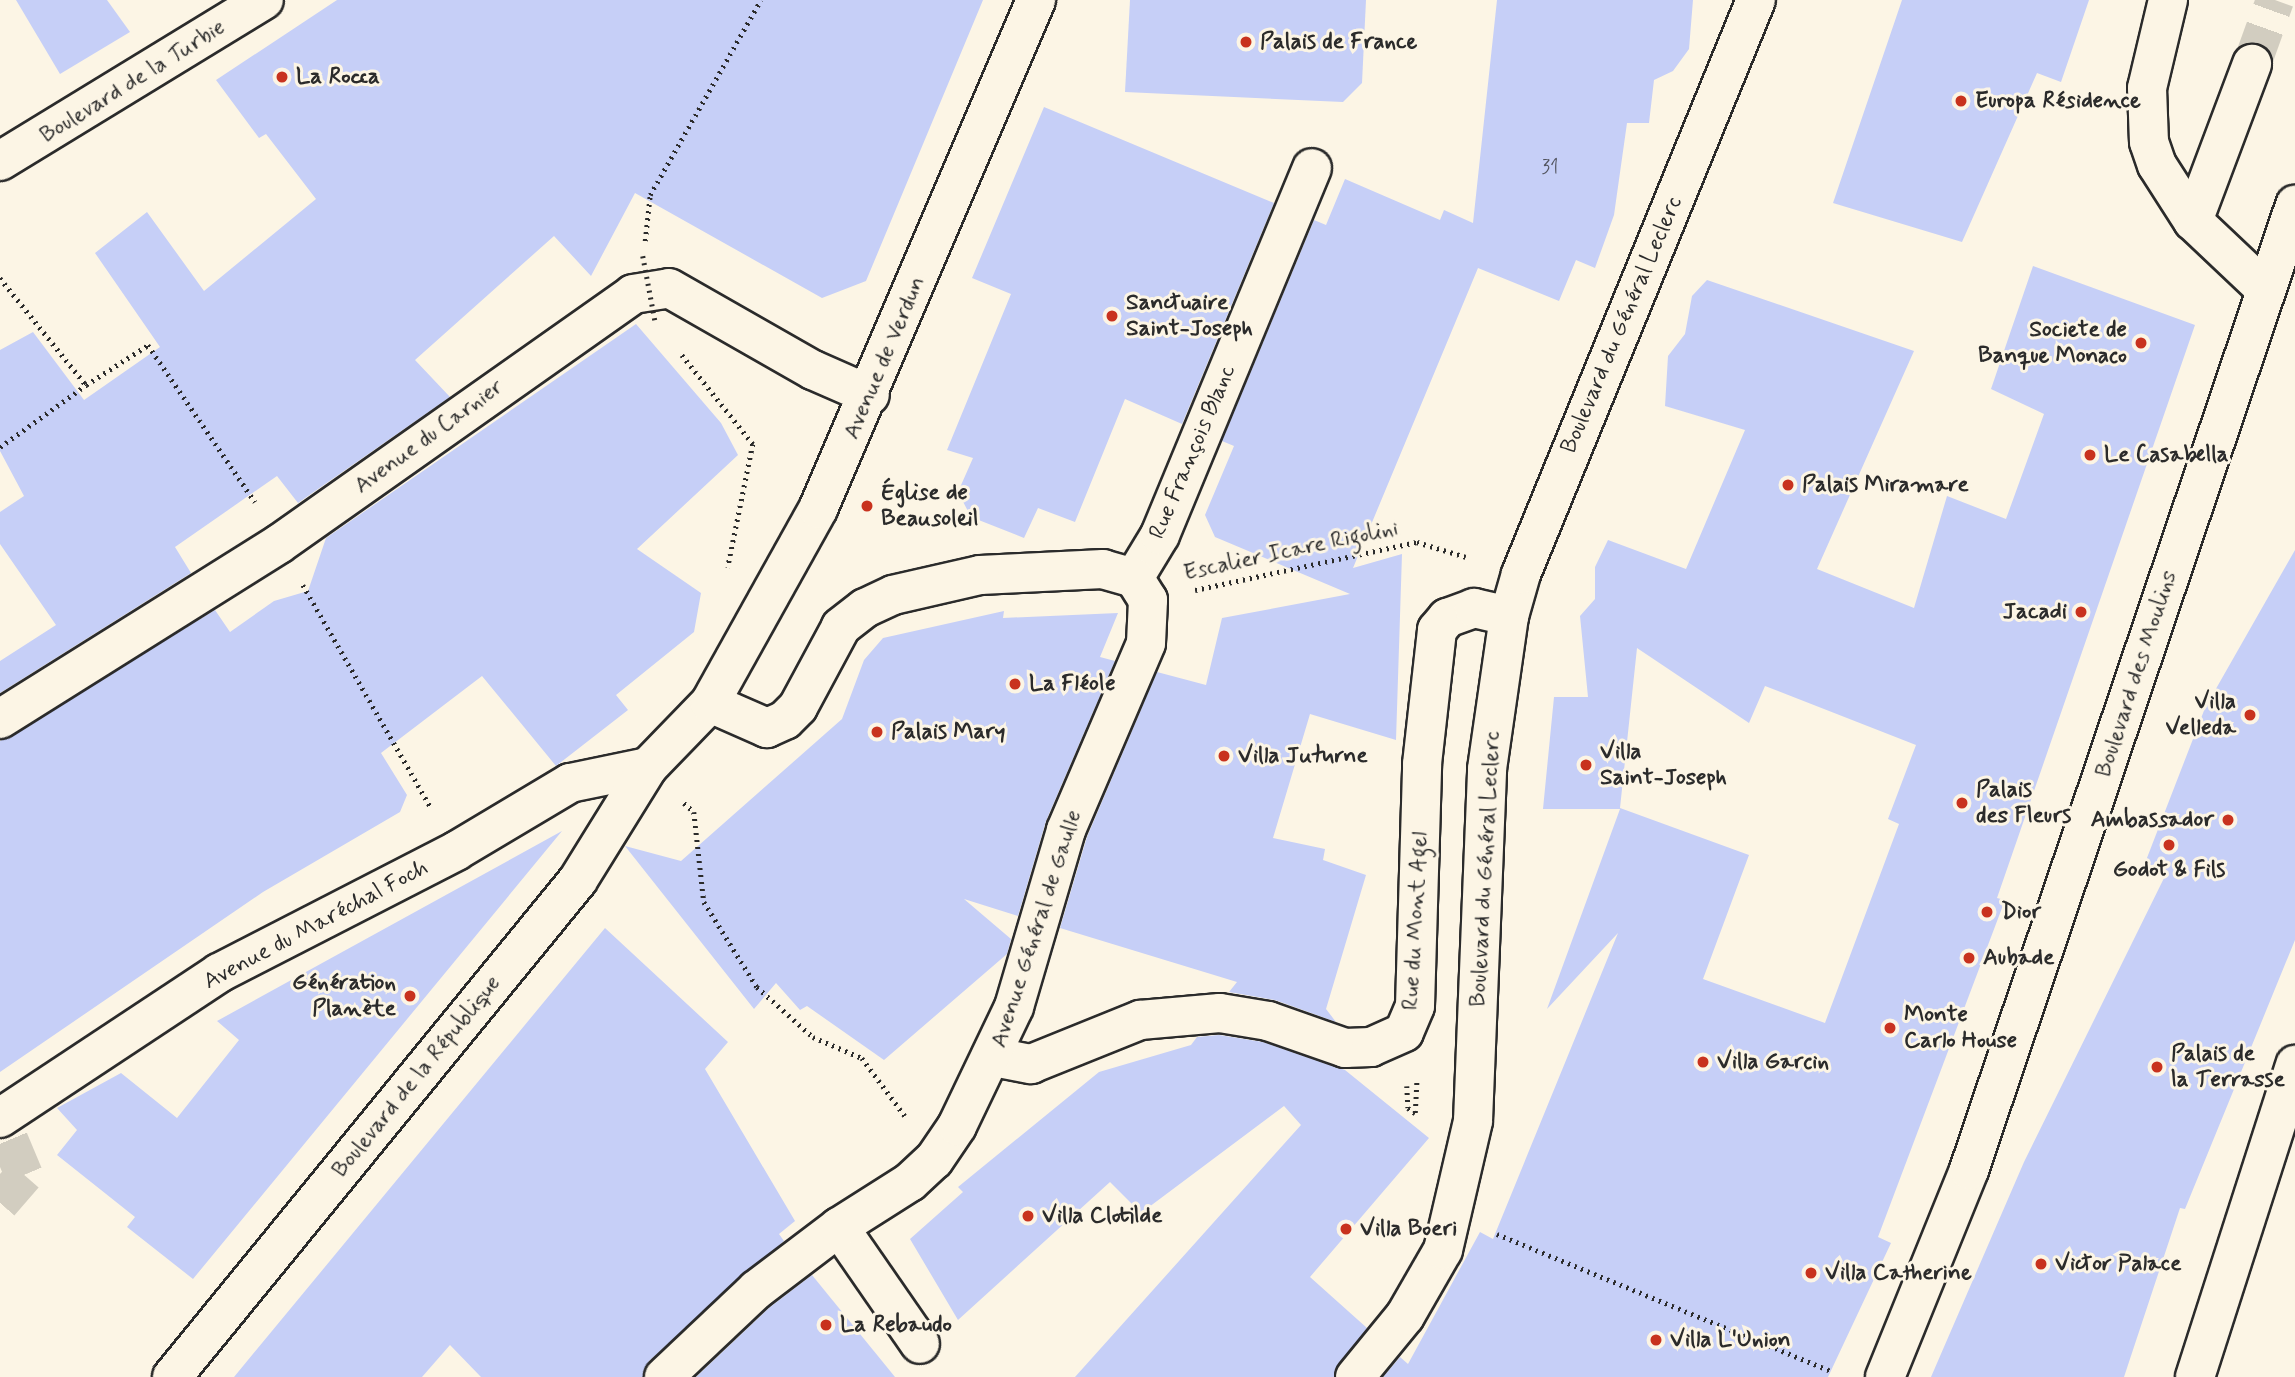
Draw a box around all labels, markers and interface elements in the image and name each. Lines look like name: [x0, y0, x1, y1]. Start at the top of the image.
street label: Boulevard de la Turbie: [37, 15, 229, 149]
place label: Palais de France: [1260, 28, 1421, 56]
marker: Palais de France: [1238, 34, 1254, 50]
place label: La Rocca: [296, 63, 381, 91]
marker: La Rocca: [274, 69, 290, 85]
place label: Europa Résidence: [1975, 87, 2141, 115]
marker: Europa Résidence: [1953, 93, 1969, 109]
house number: 31: [1542, 157, 1558, 179]
street label: Boulevard du Général Leclerc: [1555, 192, 1689, 458]
street label: Avenue de Verdun: [839, 273, 931, 443]
place label: Sanctuaire Saint-Joseph: [1126, 289, 1253, 343]
marker: Sanctuaire Saint-Joseph: [1104, 308, 1120, 324]
place label: Societe de Banque Monaco: [1978, 316, 2127, 370]
marker: Societe de Banque Monaco: [2133, 335, 2149, 351]
street label: Rue François Blanc: [1143, 358, 1243, 546]
street label: Avenue du Carnier: [346, 371, 512, 503]
place label: Le Casabella: [2104, 441, 2231, 469]
marker: Le Casabella: [2082, 447, 2098, 463]
place label: Palais Miramare: [1802, 471, 1969, 499]
marker: Palais Miramare: [1780, 477, 1796, 493]
place label: Église de Beausoleil: [881, 479, 978, 533]
marker: Église de Beausoleil: [859, 498, 875, 514]
street label: Escalier Icare Rigolini: [1184, 515, 1398, 587]
street label: Boulevard des Moulins: [2092, 570, 2182, 778]
place label: Jacadi: [2003, 598, 2067, 626]
marker: Jacadi: [2073, 604, 2089, 620]
place label: La Fléole: [1029, 670, 1116, 698]
marker: La Fléole: [1007, 676, 1023, 692]
place label: Villa Velleda: [2166, 688, 2236, 742]
marker: Villa Velleda: [2242, 707, 2258, 723]
place label: Palais Mary: [891, 718, 1005, 746]
marker: Palais Mary: [869, 724, 885, 740]
street label: Boulevard du Général Leclerc: [1465, 730, 1507, 1008]
place label: Villa Saint-Joseph: [1600, 738, 1727, 792]
place label: Villa Juturne: [1238, 742, 1366, 770]
marker: Villa Juturne: [1216, 748, 1232, 764]
marker: Villa Saint-Joseph: [1578, 757, 1594, 773]
place label: Palais des Fleurs: [1976, 776, 2073, 830]
marker: Palais des Fleurs: [1954, 795, 1970, 811]
place label: Ambassador: [2091, 806, 2214, 834]
street label: Avenue Général de Gaulle: [986, 810, 1088, 1048]
marker: Ambassador: [2220, 812, 2236, 828]
street label: Rue du Mont Agel: [1398, 836, 1434, 1006]
marker: Godot & Fils: [2161, 837, 2177, 853]
street label: Avenue du Maréchal Foch: [200, 855, 432, 995]
place label: Godot & Fils: [2113, 856, 2225, 884]
place label: Dior: [2001, 898, 2041, 926]
marker: Dior: [1979, 904, 1995, 920]
place label: Aubade: [1983, 944, 2055, 972]
marker: Aubade: [1961, 950, 1977, 966]
place label: Génération Planète: [292, 969, 396, 1023]
street label: Boulevard de la République: [327, 970, 507, 1184]
marker: Génération Planète: [402, 988, 418, 1004]
place label: Monte Carlo House: [1904, 1001, 2016, 1055]
marker: Monte Carlo House: [1882, 1020, 1898, 1036]
place label: Palais de la Terrasse: [2171, 1040, 2277, 1094]
place label: Villa Garcin: [1717, 1048, 1826, 1076]
marker: Villa Garcin: [1695, 1054, 1711, 1070]
marker: Palais de la Terrasse: [2149, 1059, 2165, 1075]
place label: Villa Clotilde: [1042, 1202, 1163, 1230]
marker: Villa Clotilde: [1020, 1208, 1036, 1224]
place label: Villa Boeri: [1360, 1215, 1457, 1243]
marker: Villa Boeri: [1338, 1221, 1354, 1237]
place label: Victor Palace: [2055, 1250, 2180, 1278]
marker: Victor Palace: [2033, 1256, 2049, 1272]
place label: Villa Catherine: [1825, 1259, 1970, 1287]
marker: Villa Catherine: [1803, 1265, 1819, 1281]
place label: La Rebaudo: [840, 1311, 956, 1339]
marker: La Rebaudo: [818, 1317, 834, 1333]
place label: Villa L'Union: [1670, 1326, 1791, 1354]
marker: Villa L'Union: [1648, 1332, 1664, 1348]

